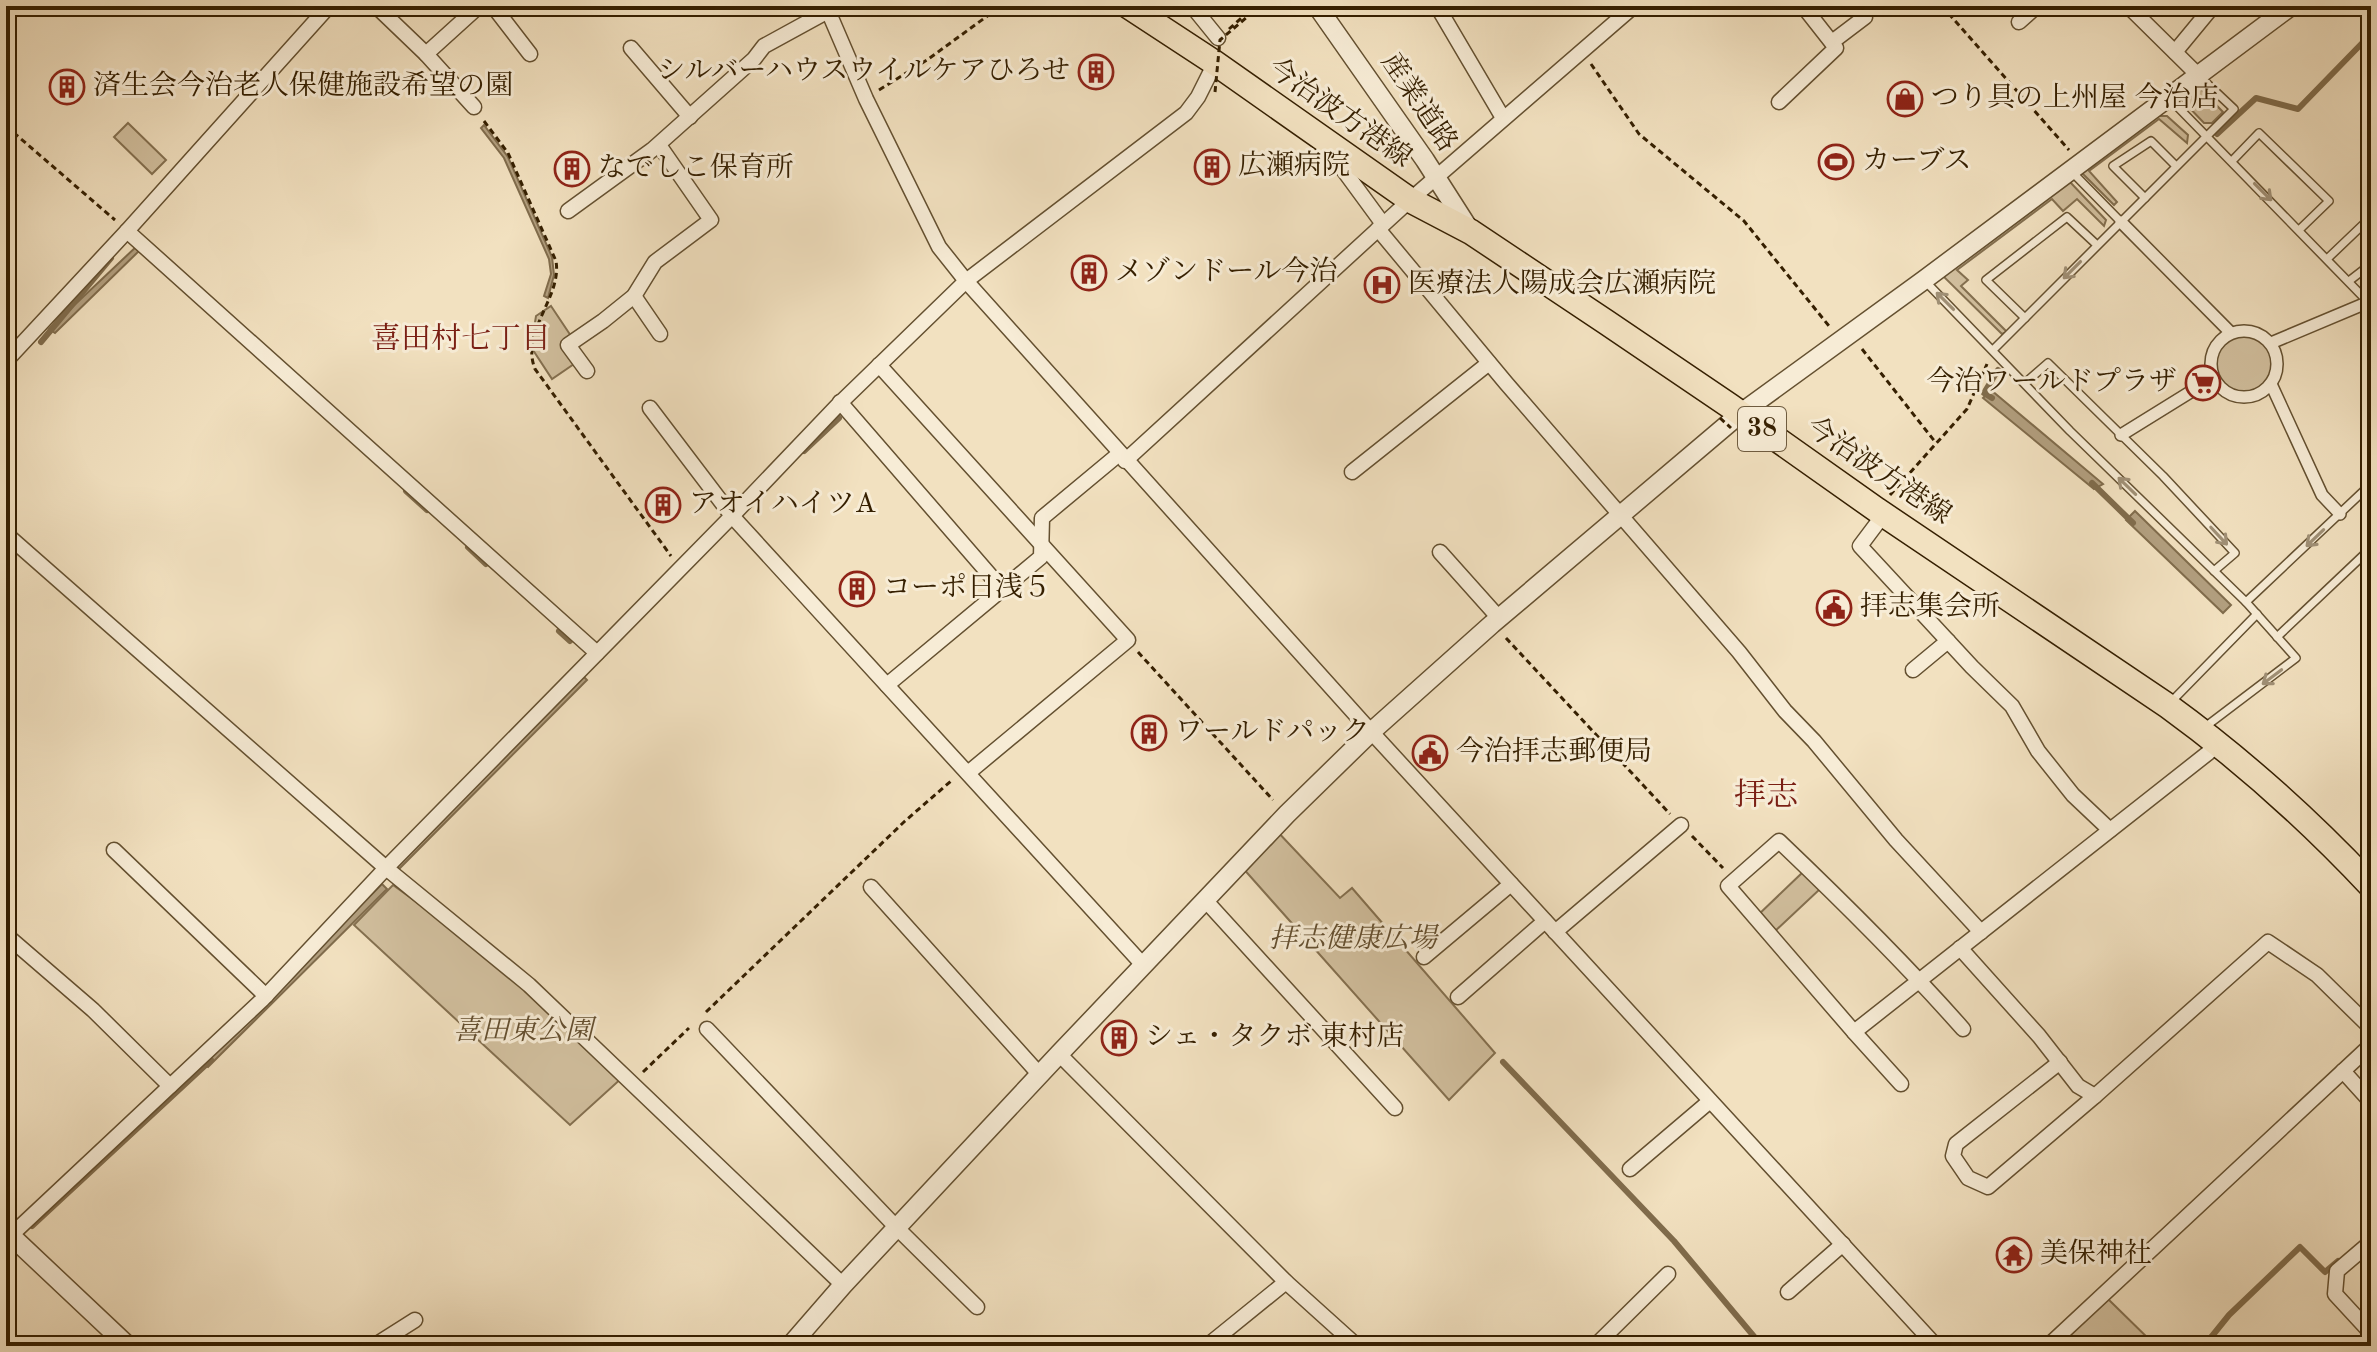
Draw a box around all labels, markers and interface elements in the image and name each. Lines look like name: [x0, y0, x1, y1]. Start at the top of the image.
street label: 産業道路: [1375, 47, 1463, 157]
street label: 今治波方港線: [1262, 52, 1418, 174]
building icon: シルバーハウスウイルケアひろせ: [1077, 53, 1115, 91]
place label: シルバーハウスウイルケアひろせ: [657, 57, 1070, 86]
building icon: 済生会今治老人保健施設希望の園: [48, 68, 86, 106]
place label: 済生会今治老人保健施設希望の園: [93, 70, 513, 101]
shop icon: つり具の上州屋 今治店: [1886, 80, 1924, 118]
place label: つり具の上州屋 今治店: [1931, 82, 2219, 113]
sports icon: カーブス: [1817, 143, 1855, 181]
place label: カーブス: [1862, 146, 1971, 176]
building icon: 広瀬病院: [1193, 148, 1231, 186]
building icon: なでしこ保育所: [553, 150, 591, 188]
place label: 広瀬病院: [1238, 150, 1350, 181]
place label: なでしこ保育所: [598, 152, 794, 183]
one-way arrow: [2253, 183, 2273, 202]
building icon: メゾンドール今治: [1070, 254, 1108, 292]
place label: メゾンドール今治: [1115, 256, 1338, 287]
one-way arrow: [2063, 260, 2082, 280]
hospital icon: 医療法人陽成会広瀬病院: [1363, 266, 1401, 304]
place label: 医療法人陽成会広瀬病院: [1408, 268, 1716, 299]
one-way arrow: [1936, 292, 1955, 311]
district label: 喜田村七丁目: [371, 322, 551, 355]
supermarket icon: 今治ワールドプラザ: [2184, 364, 2222, 402]
place label: 今治ワールドプラザ: [1926, 366, 2177, 397]
road number: 38: [1738, 407, 1786, 451]
street label: 今治波方港線: [1801, 411, 1957, 531]
one-way arrow: [2117, 477, 2137, 496]
building icon: アオイハイツA: [644, 486, 682, 524]
place label: アオイハイツA: [689, 490, 876, 519]
one-way arrow: [2209, 525, 2228, 545]
one-way arrow: [2305, 529, 2325, 548]
building icon: コーポ日浅５: [838, 570, 876, 608]
place label: コーポ日浅５: [883, 572, 1051, 603]
public building icon: 拝志集会所: [1815, 589, 1853, 627]
place label: 拝志集会所: [1860, 591, 2000, 622]
one-way arrow: [2261, 669, 2283, 685]
building icon: ワールドパック: [1130, 714, 1168, 752]
place label: ワールドパック: [1175, 718, 1370, 747]
public building icon: 今治拝志郵便局: [1411, 734, 1449, 772]
place label: 今治拝志郵便局: [1456, 736, 1652, 767]
district label: 拝志: [1734, 778, 1798, 813]
park label: 拝志健康広場: [1269, 923, 1440, 954]
park label: 喜田東公園: [453, 1015, 597, 1046]
building icon: シェ・タクボ 東村店: [1100, 1019, 1138, 1057]
place label: シェ・タクボ 東村店: [1145, 1021, 1404, 1052]
temple icon: 美保神社: [1995, 1236, 2033, 1274]
place label: 美保神社: [2040, 1238, 2152, 1269]

